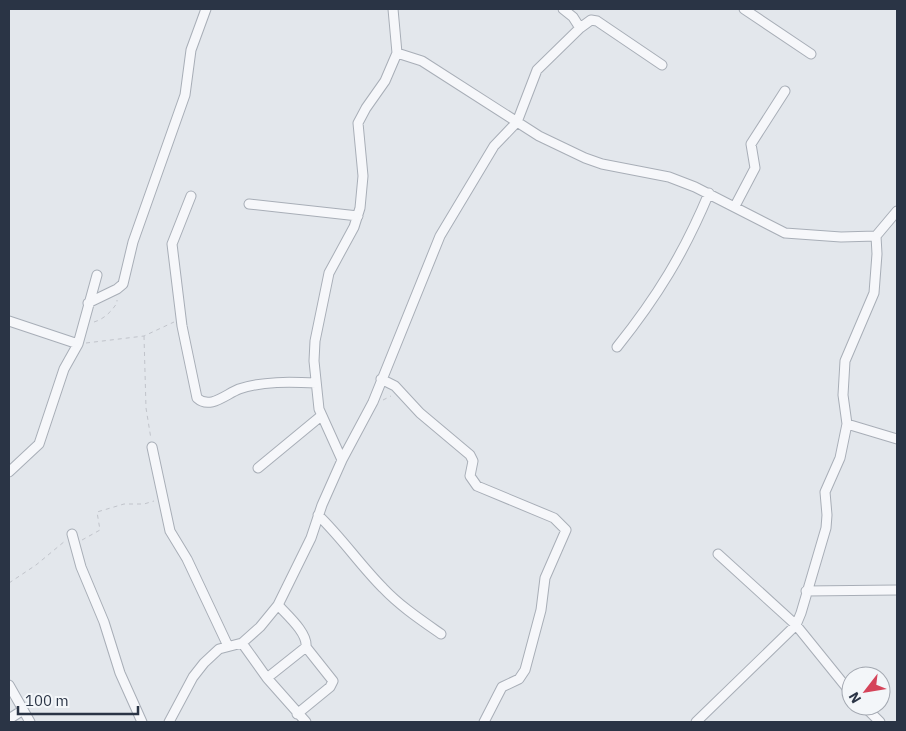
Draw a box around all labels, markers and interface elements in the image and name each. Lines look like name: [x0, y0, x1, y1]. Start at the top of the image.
north arrow: [841, 666, 891, 716]
scale bar: [18, 684, 138, 716]
text: N: [845, 689, 865, 707]
text: 100 m: [25, 691, 69, 710]

